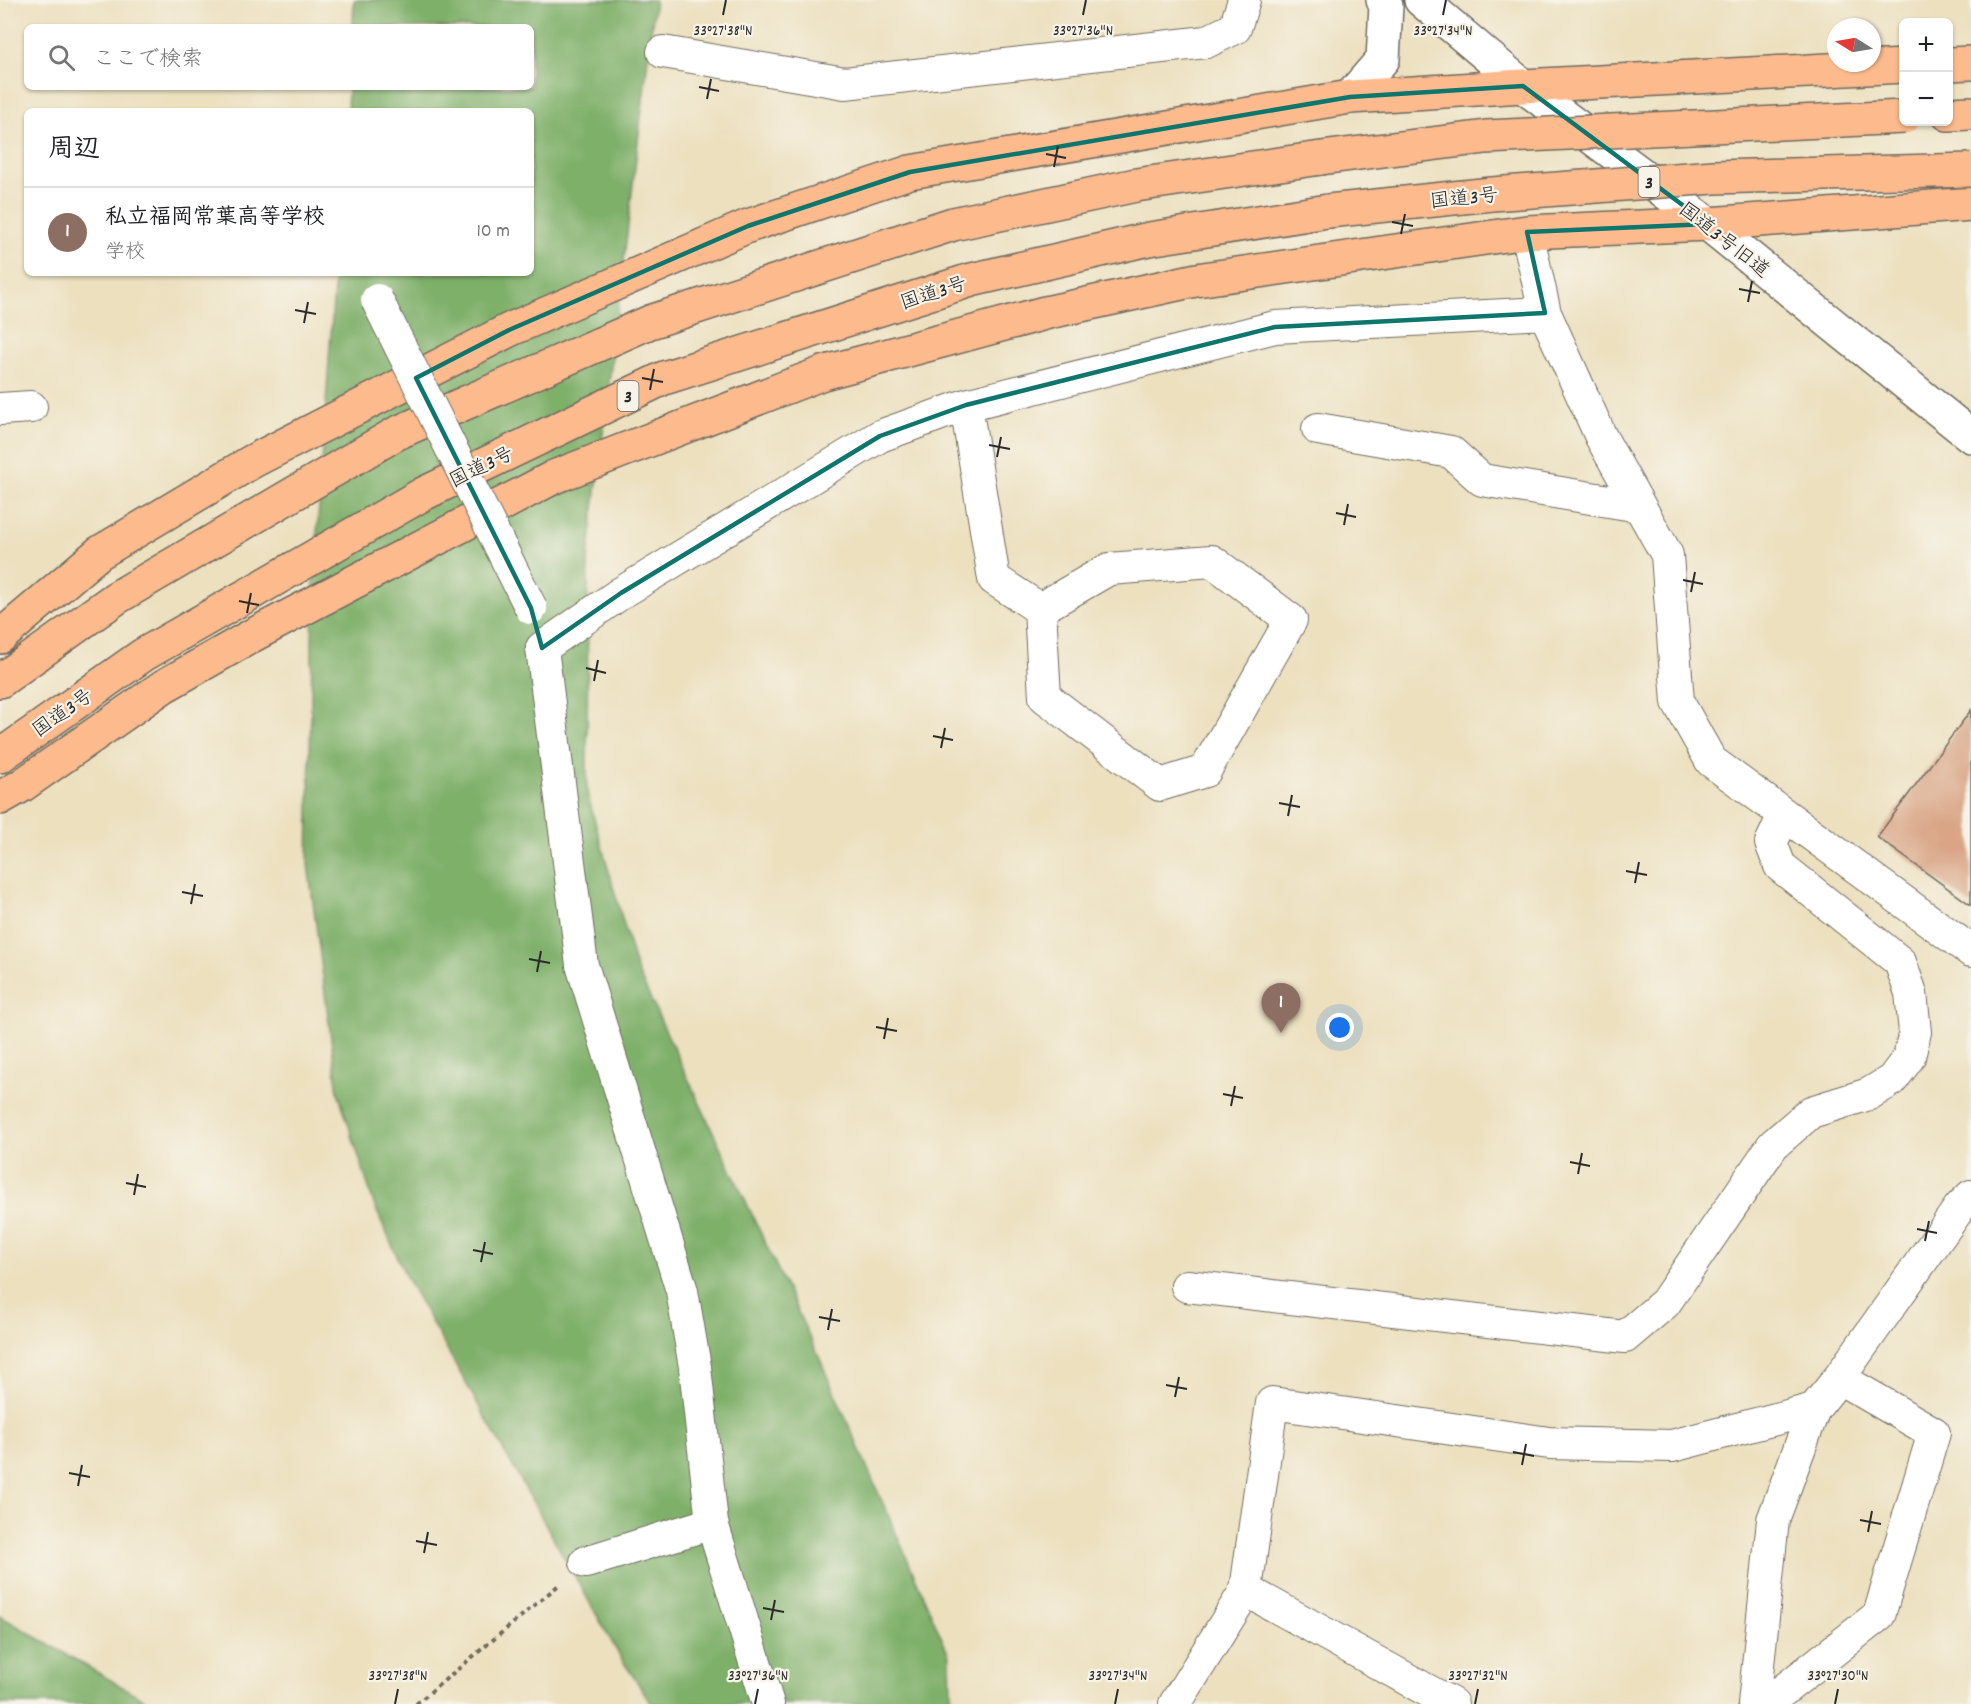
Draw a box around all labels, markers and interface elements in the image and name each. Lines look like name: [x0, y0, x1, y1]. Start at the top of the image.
north arrow: [1827, 18, 1881, 72]
map controls: [1899, 18, 1953, 126]
button: +: [1899, 18, 1953, 72]
text: 33°27'38"N: [694, 21, 752, 43]
text: 33°27'36"N: [1053, 21, 1113, 43]
text: 33°27'34"N: [1413, 21, 1473, 43]
search box: [24, 24, 534, 90]
icon: search: [45, 41, 78, 74]
text: ここで検索: [93, 45, 203, 76]
button: −: [1899, 72, 1953, 126]
text: 周辺: [48, 132, 100, 169]
road number: 3: [1638, 167, 1660, 197]
street label: 国道3号: [1429, 182, 1500, 218]
street label: 国道3号旧道: [1672, 197, 1775, 286]
text: 私立福岡常葉高等学校: [105, 203, 325, 234]
text: 1: [65, 218, 70, 246]
text: 10 m: [476, 218, 510, 246]
text: 学校: [105, 239, 145, 267]
street label: 国道3号: [897, 271, 971, 319]
road number: 3: [618, 381, 638, 411]
street label: 国道3号: [445, 441, 519, 496]
street label: 国道3号: [27, 683, 100, 746]
pin: 1: [1262, 984, 1300, 1033]
your location: [1325, 1013, 1354, 1042]
text: 33°27'38"N: [369, 1666, 427, 1688]
text: 33°27'36"N: [728, 1666, 788, 1688]
text: 33°27'34"N: [1088, 1666, 1148, 1688]
text: 33°27'32"N: [1448, 1666, 1508, 1688]
text: 33°27'30"N: [1808, 1666, 1868, 1688]

